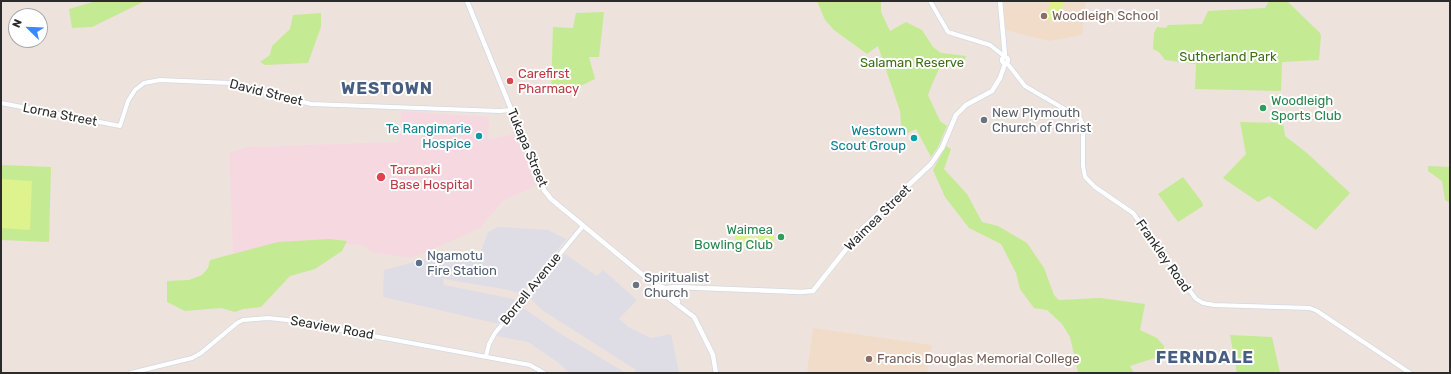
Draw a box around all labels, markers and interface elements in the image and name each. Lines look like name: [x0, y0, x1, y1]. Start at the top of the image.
north arrow: [8, 8, 48, 48]
place label: Woodleigh School: [1052, 8, 1159, 24]
marker: Woodleigh School: [1039, 11, 1049, 21]
text: N: [10, 17, 25, 30]
park label: Sutherland Park: [1179, 49, 1277, 65]
park label: Salaman Reserve: [860, 55, 964, 71]
place label: Carefirst Pharmacy: [518, 66, 579, 97]
street label: David Street: [228, 76, 304, 110]
marker: Carefirst Pharmacy: [505, 76, 515, 86]
district label: WESTOWN: [341, 79, 433, 99]
place label: Woodleigh Sports Club: [1271, 93, 1342, 124]
street label: Lorna Street: [22, 100, 98, 130]
marker: Woodleigh Sports Club: [1258, 103, 1268, 113]
place label: New Plymouth Church of Christ: [992, 105, 1091, 136]
street label: Tukapa Street: [503, 106, 551, 190]
marker: New Plymouth Church of Christ: [979, 115, 989, 125]
place label: Te Rangimarie Hospice: [386, 121, 471, 152]
place label: Westown Scout Group: [830, 123, 906, 154]
marker: Te Rangimarie Hospice: [474, 131, 484, 141]
marker: Westown Scout Group: [909, 133, 919, 143]
place label: Taranaki Base Hospital: [390, 162, 473, 193]
marker: Taranaki Base Hospital: [375, 171, 387, 183]
street label: Waimea Street: [842, 182, 914, 254]
street label: Frankley Road: [1132, 217, 1194, 295]
place label: Waimea Bowling Club: [694, 222, 773, 253]
marker: Waimea Bowling Club: [776, 232, 786, 242]
place label: Ngamotu Fire Station: [427, 248, 497, 279]
street label: Borrell Avenue: [497, 250, 565, 328]
marker: Ngamotu Fire Station: [414, 258, 424, 268]
place label: Spiritualist Church: [644, 270, 709, 301]
marker: Spiritualist Church: [631, 280, 641, 290]
street label: Seaview Road: [289, 313, 375, 343]
district label: FERNDALE: [1156, 348, 1254, 368]
place label: Francis Douglas Memorial College: [877, 351, 1080, 367]
marker: Francis Douglas Memorial College: [864, 354, 874, 364]

